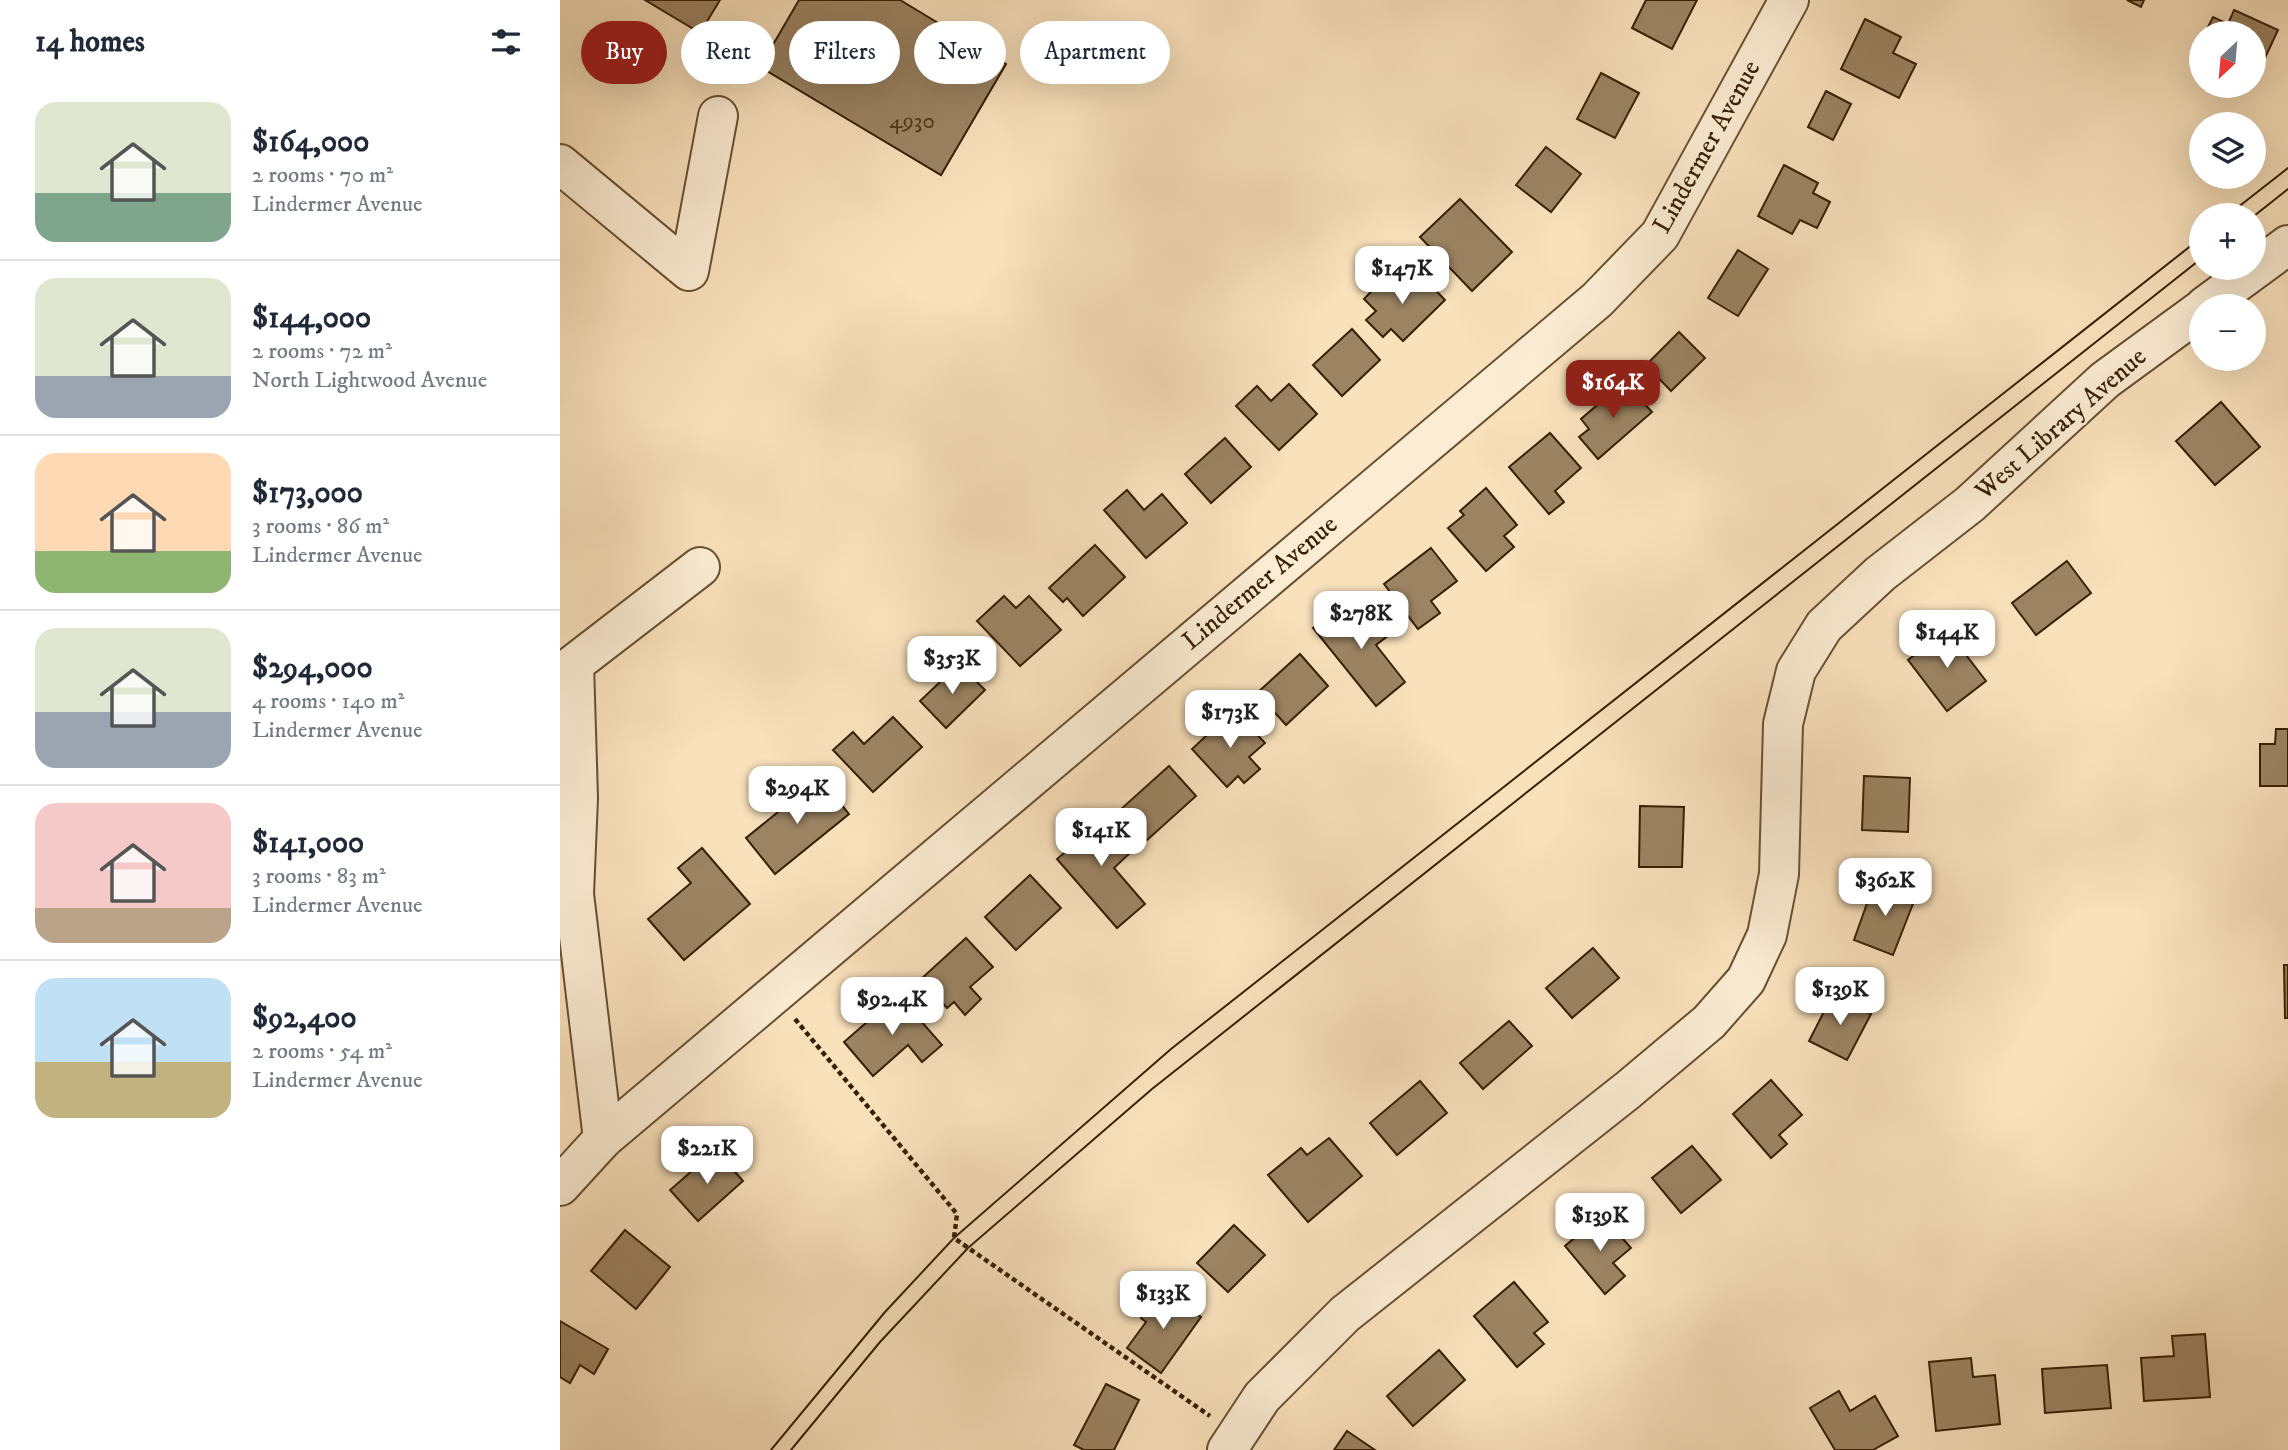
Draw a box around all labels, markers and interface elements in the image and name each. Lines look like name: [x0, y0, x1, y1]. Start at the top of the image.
chip: Buy: [581, 21, 667, 84]
chip: Rent: [681, 21, 775, 84]
chip: Filters: [789, 21, 900, 84]
chip: New: [914, 21, 1006, 84]
chip: Apartment: [1020, 21, 1170, 84]
north arrow: [2189, 21, 2266, 98]
map controls: [2189, 21, 2266, 371]
icon: filters: [487, 23, 525, 61]
text: 14 homes: [35, 24, 145, 61]
street label: Lindermer Avenue: [1646, 55, 1768, 239]
house number: 4930: [889, 107, 935, 136]
button: layers: [2189, 112, 2266, 189]
text: $164,000: [252, 124, 369, 161]
icon: home: [91, 130, 175, 214]
text: 2 rooms · 70 m²: [252, 161, 393, 190]
text: Lindermer Avenue: [252, 190, 423, 219]
button: +: [2189, 203, 2266, 280]
pin: $147K: [1353, 246, 1451, 306]
text: $147K: [1371, 254, 1433, 283]
button: −: [2189, 294, 2266, 371]
text: $144,000: [252, 300, 371, 337]
icon: home: [91, 306, 175, 390]
text: 2 rooms · 72 m²: [252, 337, 392, 366]
street label: West Library Avenue: [1968, 340, 2154, 508]
pin: $164K: [1564, 360, 1662, 420]
text: North Lightwood Avenue: [252, 366, 487, 395]
text: $164K: [1582, 368, 1644, 397]
text: $173,000: [252, 475, 363, 512]
icon: home: [91, 481, 175, 565]
street label: Lindermer Avenue: [1176, 508, 1344, 658]
text: 3 rooms · 86 m²: [252, 512, 389, 541]
text: Lindermer Avenue: [252, 541, 423, 570]
pin: $278K: [1312, 592, 1410, 651]
text: $278K: [1329, 599, 1393, 628]
pin: $144K: [1898, 610, 1996, 670]
text: $144K: [1915, 618, 1979, 647]
pin: $353K: [903, 636, 1001, 696]
text: $353K: [923, 644, 981, 673]
text: $294,000: [252, 650, 373, 687]
icon: home: [91, 656, 175, 740]
text: 4 rooms · 140 m²: [252, 687, 405, 716]
pin: $173K: [1181, 690, 1279, 750]
text: $173K: [1201, 698, 1259, 727]
text: Lindermer Avenue: [252, 716, 423, 745]
pin: $294K: [748, 766, 846, 826]
text: $294K: [765, 774, 829, 803]
pin: $141K: [1052, 808, 1150, 868]
text: $141K: [1072, 816, 1130, 845]
text: $141,000: [252, 825, 364, 862]
icon: home: [91, 831, 175, 915]
pin: $362K: [1836, 858, 1934, 918]
text: 3 rooms · 83 m²: [252, 862, 386, 891]
text: $362K: [1855, 866, 1915, 895]
text: Lindermer Avenue: [252, 891, 423, 920]
pin: $139K: [1791, 968, 1889, 1027]
text: $139K: [1811, 975, 1869, 1004]
pin: $92.4K: [835, 978, 949, 1037]
text: $92.4K: [857, 985, 927, 1014]
text: $92,400: [252, 1000, 357, 1037]
icon: home: [91, 1006, 175, 1090]
text: 2 rooms · 54 m²: [252, 1037, 392, 1066]
text: Lindermer Avenue: [252, 1066, 423, 1095]
pin: $221K: [658, 1126, 756, 1186]
text: $221K: [677, 1134, 737, 1163]
pin: $139K: [1551, 1194, 1649, 1253]
text: $139K: [1571, 1201, 1629, 1230]
pin: $133K: [1114, 1272, 1212, 1331]
text: $133K: [1136, 1279, 1190, 1308]

